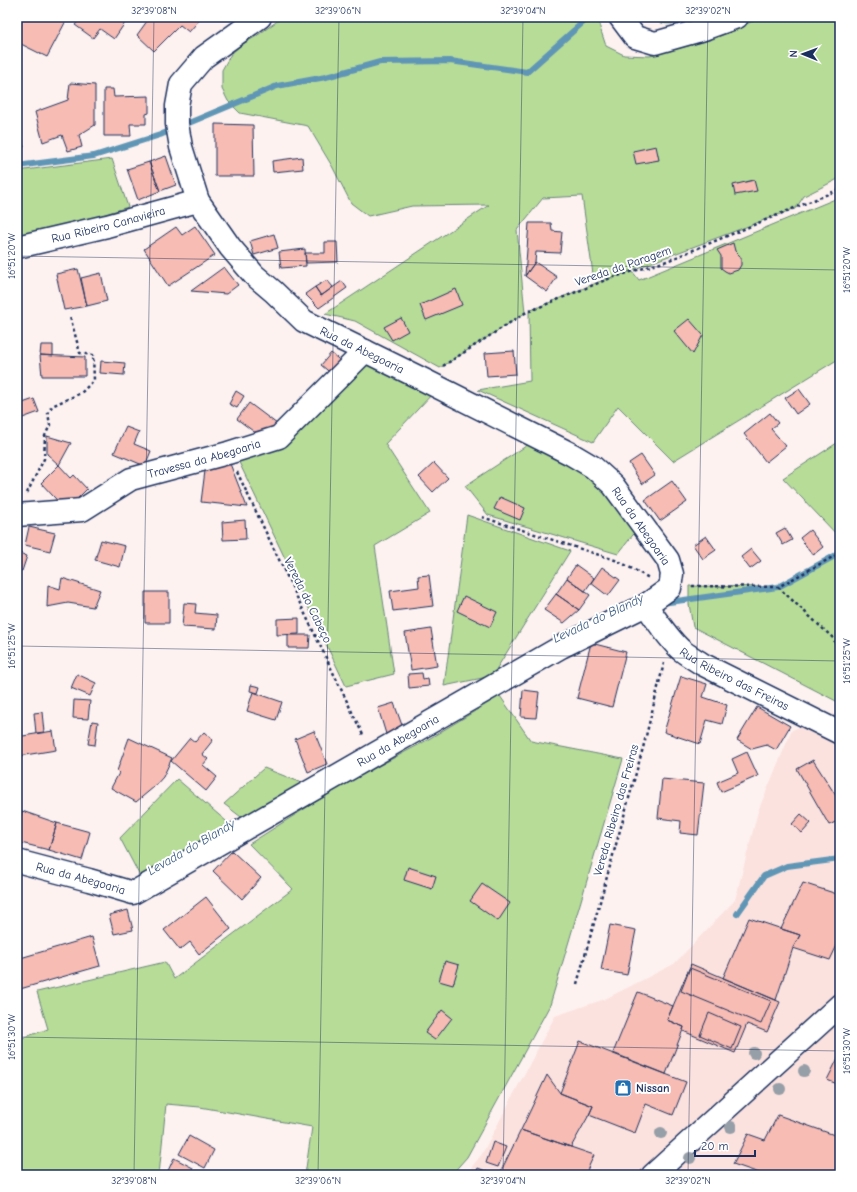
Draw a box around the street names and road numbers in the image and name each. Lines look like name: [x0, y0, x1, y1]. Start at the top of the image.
street label: Rua Ribeiro Canavieira: [50, 203, 167, 246]
street label: Vereda da Paragem: [573, 243, 673, 289]
street label: Rua da Abegoaria: [318, 324, 406, 376]
street label: Travessa da Abegoaria: [146, 436, 262, 481]
street label: Rua da Abegoaria: [609, 484, 673, 568]
street label: Vereda do Cabeço: [281, 555, 335, 645]
street label: Rua Ribeiro das Freiras: [677, 645, 791, 713]
street label: Rua da Abegoaria: [355, 712, 441, 770]
street label: Vereda Ribeiro das Freiras: [590, 743, 642, 877]
street label: Rua da Abegoaria: [34, 859, 127, 897]

